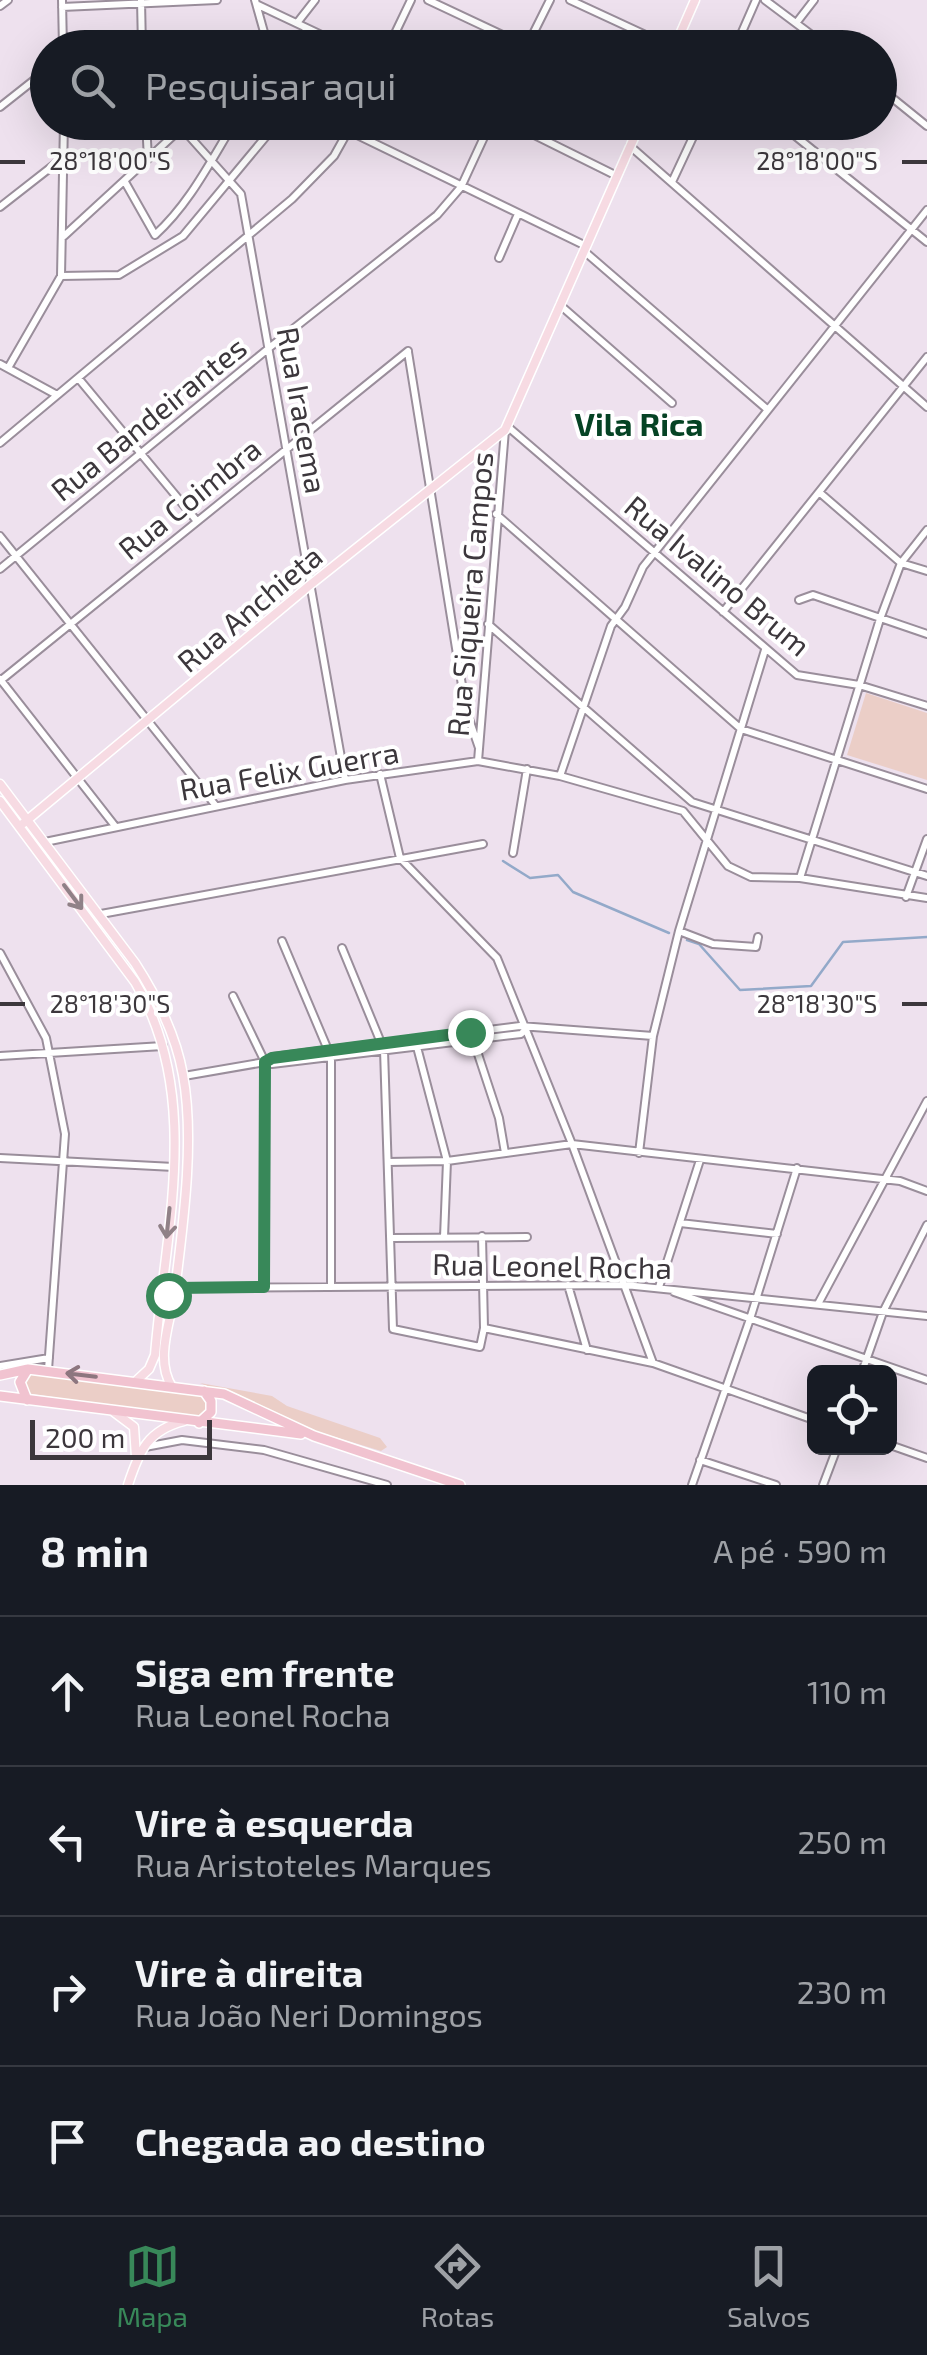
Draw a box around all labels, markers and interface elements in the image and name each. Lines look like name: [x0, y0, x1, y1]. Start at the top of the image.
search box: [30, 30, 897, 140]
icon: search: [65, 58, 120, 113]
text: Pesquisar aqui: [145, 62, 396, 108]
text: 28°18'00"S: [49, 145, 171, 175]
text: 28°18'00"S: [756, 145, 878, 175]
street label: Rua Iracema: [271, 324, 335, 496]
street label: Rua Bandeirantes: [43, 328, 253, 508]
district label: Vila Rica: [574, 404, 704, 442]
street label: Rua Coimbra: [111, 430, 267, 566]
street label: Rua Siqueira Campos: [439, 450, 499, 738]
street label: Rua Ivalino Brum: [618, 487, 818, 663]
street label: Rua Anchieta: [169, 537, 329, 679]
street label: Rua Felix Guerra: [177, 733, 401, 807]
one-way arrow: [62, 883, 83, 910]
text: 28°18'30"S: [50, 988, 170, 1018]
text: 28°18'30"S: [757, 988, 877, 1018]
route end: [448, 1010, 494, 1056]
one-way arrow: [158, 1206, 177, 1239]
street label: Rua Leonel Rocha: [432, 1245, 672, 1285]
route start: [146, 1273, 192, 1319]
one-way arrow: [66, 1365, 98, 1384]
map controls: [807, 1365, 897, 1455]
button: locate: [807, 1365, 897, 1455]
scale bar: [30, 1415, 212, 1460]
text: 200 m: [45, 1420, 125, 1454]
text: 8 min: [40, 1525, 149, 1575]
text: A pé · 590 m: [713, 1531, 887, 1569]
text: Siga em frente: [135, 1649, 395, 1695]
icon: ahead: [40, 1664, 95, 1719]
text: 110 m: [807, 1672, 887, 1710]
text: Rua Leonel Rocha: [135, 1695, 391, 1733]
text: Vire à esquerda: [135, 1799, 414, 1845]
icon: left: [40, 1814, 95, 1869]
text: 250 m: [797, 1822, 887, 1860]
text: Rua Aristoteles Marques: [135, 1845, 492, 1883]
text: Vire à direita: [135, 1949, 363, 1995]
icon: right: [40, 1964, 95, 2019]
text: 230 m: [797, 1972, 887, 2010]
text: Rua João Neri Domingos: [135, 1995, 483, 2033]
icon: arrive: [40, 2114, 95, 2169]
text: Chegada ao destino: [135, 2118, 486, 2164]
tab: Mapa: [116, 2239, 188, 2333]
tab: Rotas: [421, 2239, 494, 2333]
tab: Salvos: [727, 2239, 811, 2333]

